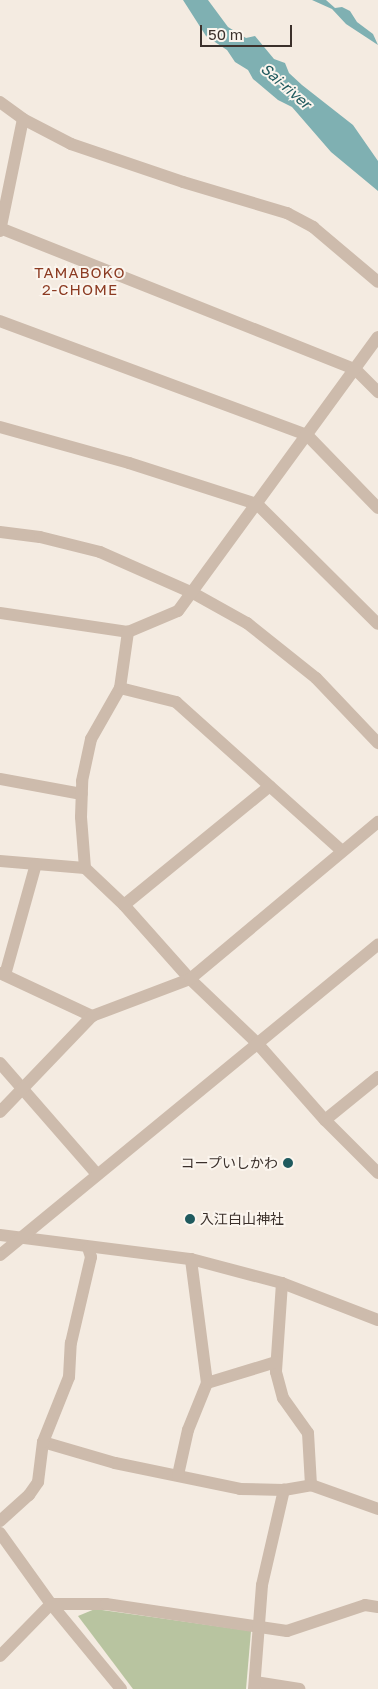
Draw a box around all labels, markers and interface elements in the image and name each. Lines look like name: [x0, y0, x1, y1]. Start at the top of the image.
scale bar: [203, 15, 296, 47]
text: 50 m: [208, 25, 243, 43]
water label: Sai-river: [257, 59, 315, 113]
district label: TAMABOKO 2-CHOME: [33, 263, 127, 298]
place label: コープいしかわ: [180, 1155, 278, 1171]
marker: コープいしかわ: [282, 1157, 294, 1169]
place label: 入江白山神社: [200, 1211, 284, 1227]
marker: 入江白山神社: [184, 1213, 196, 1225]

